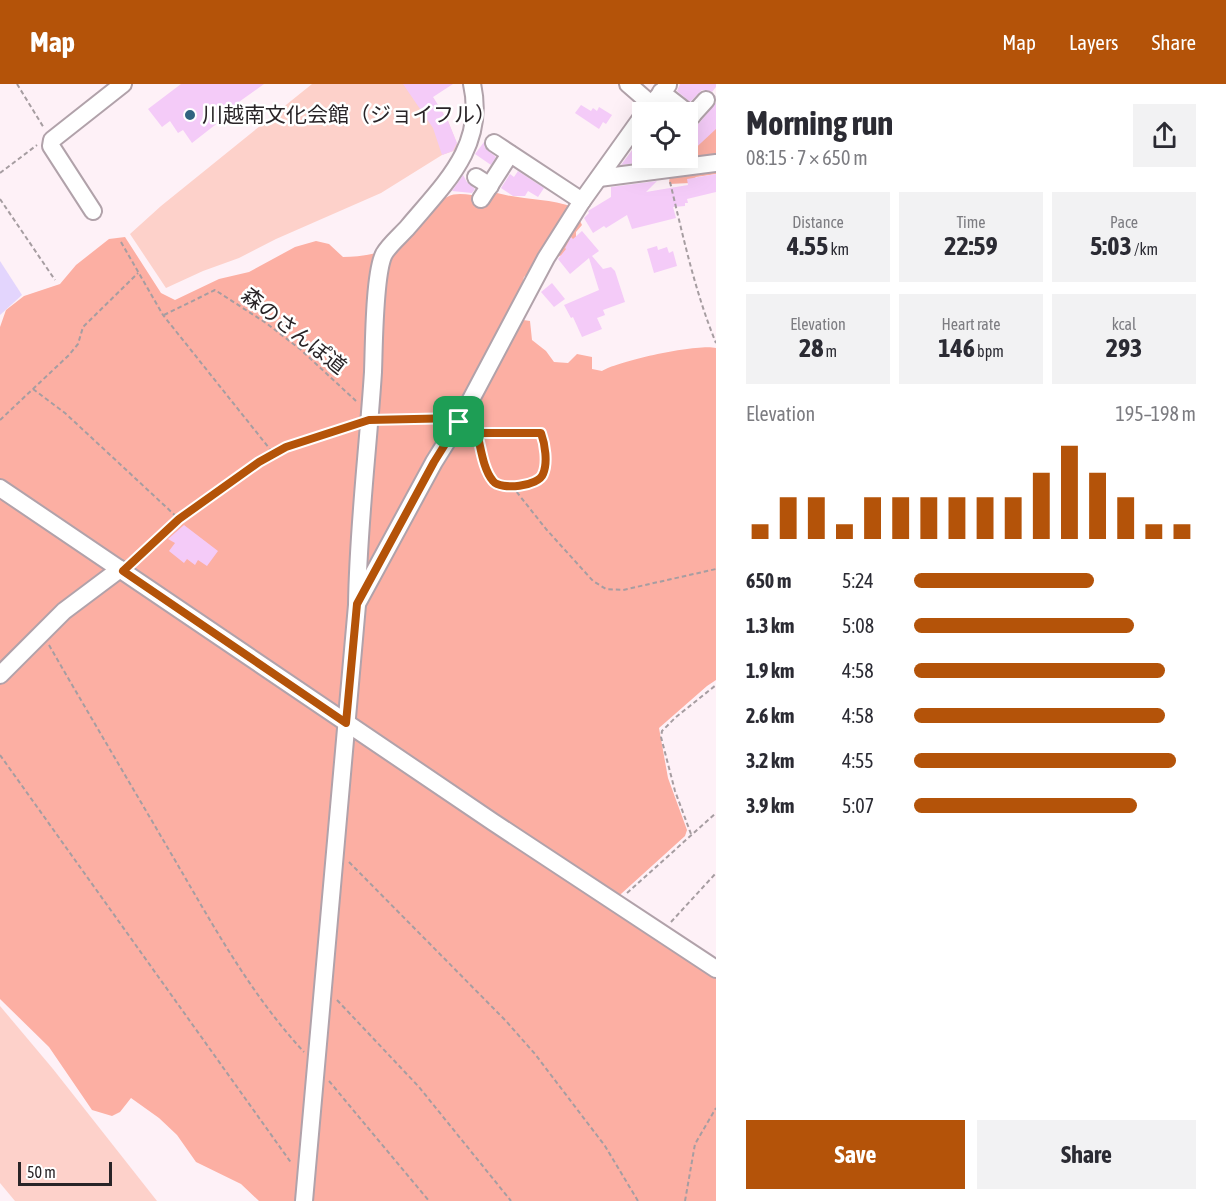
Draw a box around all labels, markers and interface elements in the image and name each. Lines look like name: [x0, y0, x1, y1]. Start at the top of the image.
text: Map: [30, 26, 75, 58]
text: Map: [1002, 30, 1036, 54]
text: Layers: [1069, 30, 1119, 54]
text: Share: [1152, 30, 1196, 54]
place label: 川越南文化会館（ジョイフル）: [202, 102, 496, 126]
map controls: [632, 102, 698, 168]
button: locate: [632, 102, 698, 168]
text: Morning run: [746, 104, 893, 142]
button: share: [1133, 104, 1196, 167]
marker: 川越南文化会館（ジョイフル）: [183, 108, 197, 122]
text: 08:15 · 7 × 650 m: [746, 146, 868, 169]
text: Distance: [792, 213, 844, 231]
text: Time: [956, 213, 986, 231]
text: Pace: [1110, 213, 1138, 231]
text: 4.55: [787, 231, 828, 261]
text: 22:59: [944, 231, 998, 261]
text: 5:03: [1090, 231, 1132, 261]
text: km: [828, 240, 849, 258]
text: /km: [1132, 240, 1158, 258]
street label: 森のさんぽ道: [238, 282, 352, 378]
text: Elevation: [790, 315, 846, 333]
text: Heart rate: [942, 315, 1000, 333]
text: kcal: [1112, 315, 1136, 333]
text: 28: [799, 333, 823, 363]
text: 146: [938, 333, 975, 363]
text: 293: [1106, 333, 1142, 363]
text: m: [823, 342, 837, 360]
text: bpm: [975, 342, 1004, 360]
pin: [433, 396, 484, 447]
text: Elevation: [746, 402, 815, 425]
text: 195–198 m: [1115, 402, 1196, 425]
icon: arrive: [442, 405, 475, 438]
text: 650 m: [746, 569, 791, 592]
text: 5:24: [842, 569, 874, 592]
text: 1.3 km: [746, 614, 794, 637]
text: 5:08: [842, 614, 874, 637]
text: 1.9 km: [746, 659, 794, 682]
text: 4:58: [842, 659, 874, 682]
text: 2.6 km: [746, 704, 794, 727]
text: 4:58: [842, 704, 874, 727]
text: 3.2 km: [746, 749, 794, 772]
text: 4:55: [842, 749, 874, 772]
text: 3.9 km: [746, 794, 794, 817]
text: 5:07: [842, 794, 874, 817]
button: Save: [746, 1120, 965, 1189]
button: Share: [977, 1120, 1196, 1189]
scale bar: [18, 1159, 112, 1186]
text: 50 m: [27, 1163, 56, 1181]

